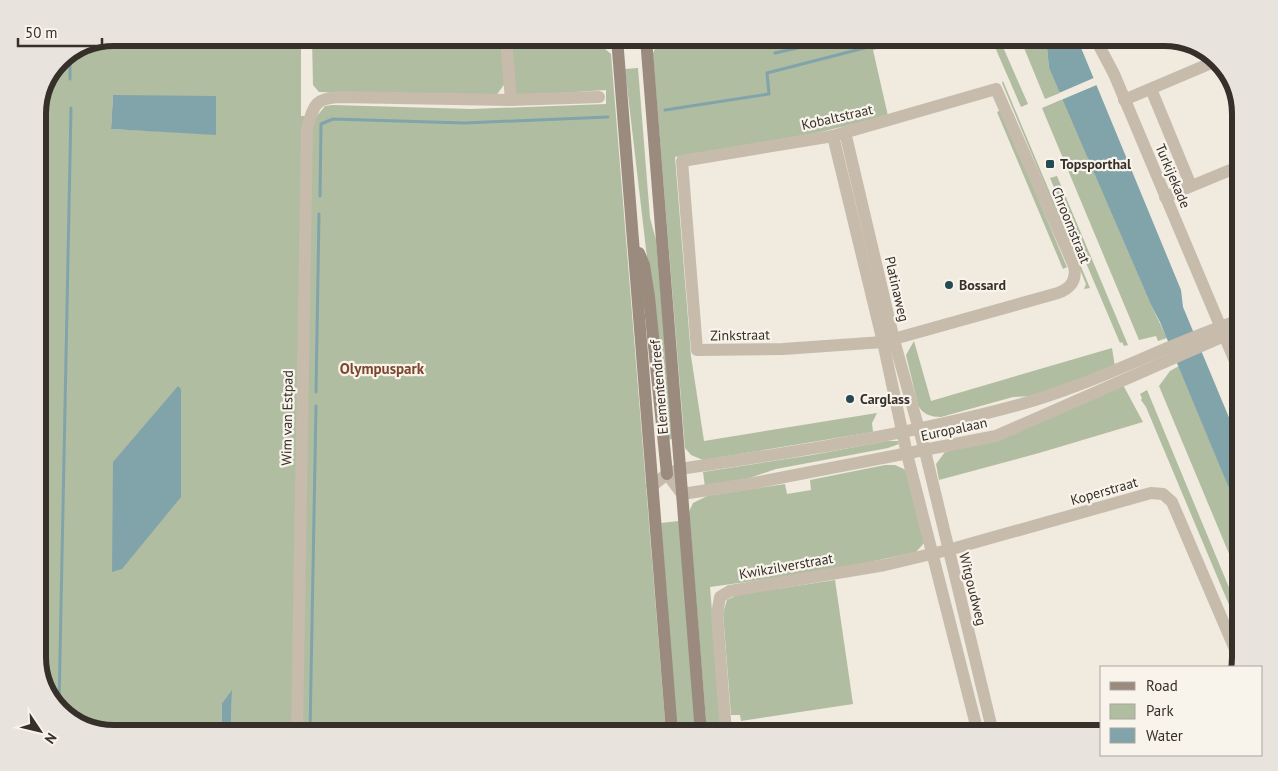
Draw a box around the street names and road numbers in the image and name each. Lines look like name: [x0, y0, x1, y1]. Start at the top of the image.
street label: Kobaltstraat: [800, 100, 875, 134]
street label: Turkijekade: [1151, 141, 1195, 211]
street label: Chroomstraat: [1048, 184, 1095, 266]
street label: Platinaweg: [881, 255, 913, 323]
street label: Zinkstraat: [710, 325, 770, 345]
street label: Elementendreef: [646, 338, 672, 435]
street label: Wim van Estpad: [277, 370, 297, 466]
street label: Europalaan: [919, 413, 989, 445]
street label: Koperstraat: [1068, 473, 1140, 509]
street label: Kwikzilverstraat: [738, 549, 835, 583]
street label: Witgoudweg: [955, 551, 991, 627]

